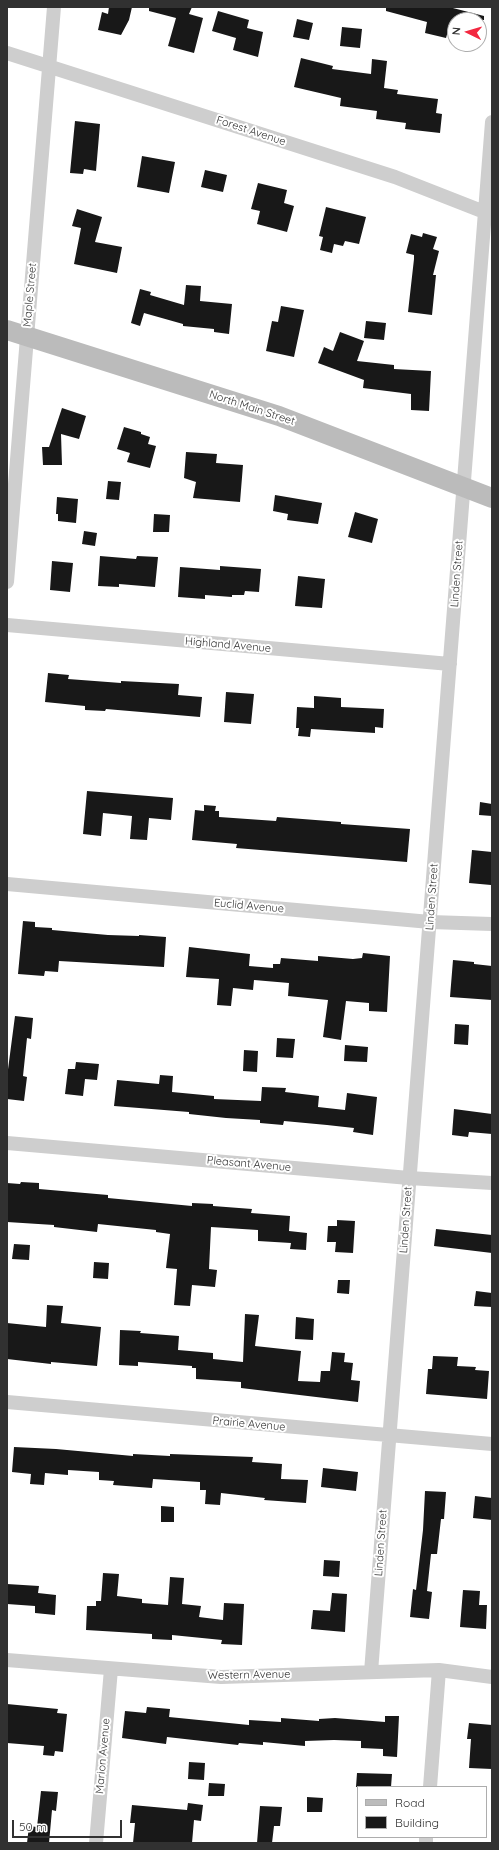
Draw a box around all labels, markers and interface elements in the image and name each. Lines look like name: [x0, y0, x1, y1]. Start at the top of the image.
north arrow: [447, 12, 487, 52]
text: N: [449, 26, 463, 36]
street label: Forest Avenue: [215, 114, 287, 148]
street label: Maple Street: [21, 262, 39, 328]
street label: North Main Street: [207, 388, 297, 428]
street label: Linden Street: [448, 540, 466, 608]
street label: Highland Avenue: [184, 635, 272, 655]
street label: Linden Street: [423, 863, 441, 931]
street label: Euclid Avenue: [213, 896, 285, 916]
street label: Pleasant Avenue: [206, 1154, 292, 1174]
street label: Linden Street: [397, 1186, 415, 1254]
street label: Prairie Avenue: [212, 1414, 286, 1434]
street label: Linden Street: [372, 1509, 390, 1577]
street label: Western Avenue: [207, 1668, 291, 1682]
street label: Marion Avenue: [93, 1718, 113, 1794]
legend: [357, 1786, 487, 1838]
text: Road: [395, 1795, 425, 1810]
scale bar: [14, 1812, 124, 1838]
text: Building: [395, 1815, 439, 1830]
text: 50 m: [19, 1819, 47, 1834]

